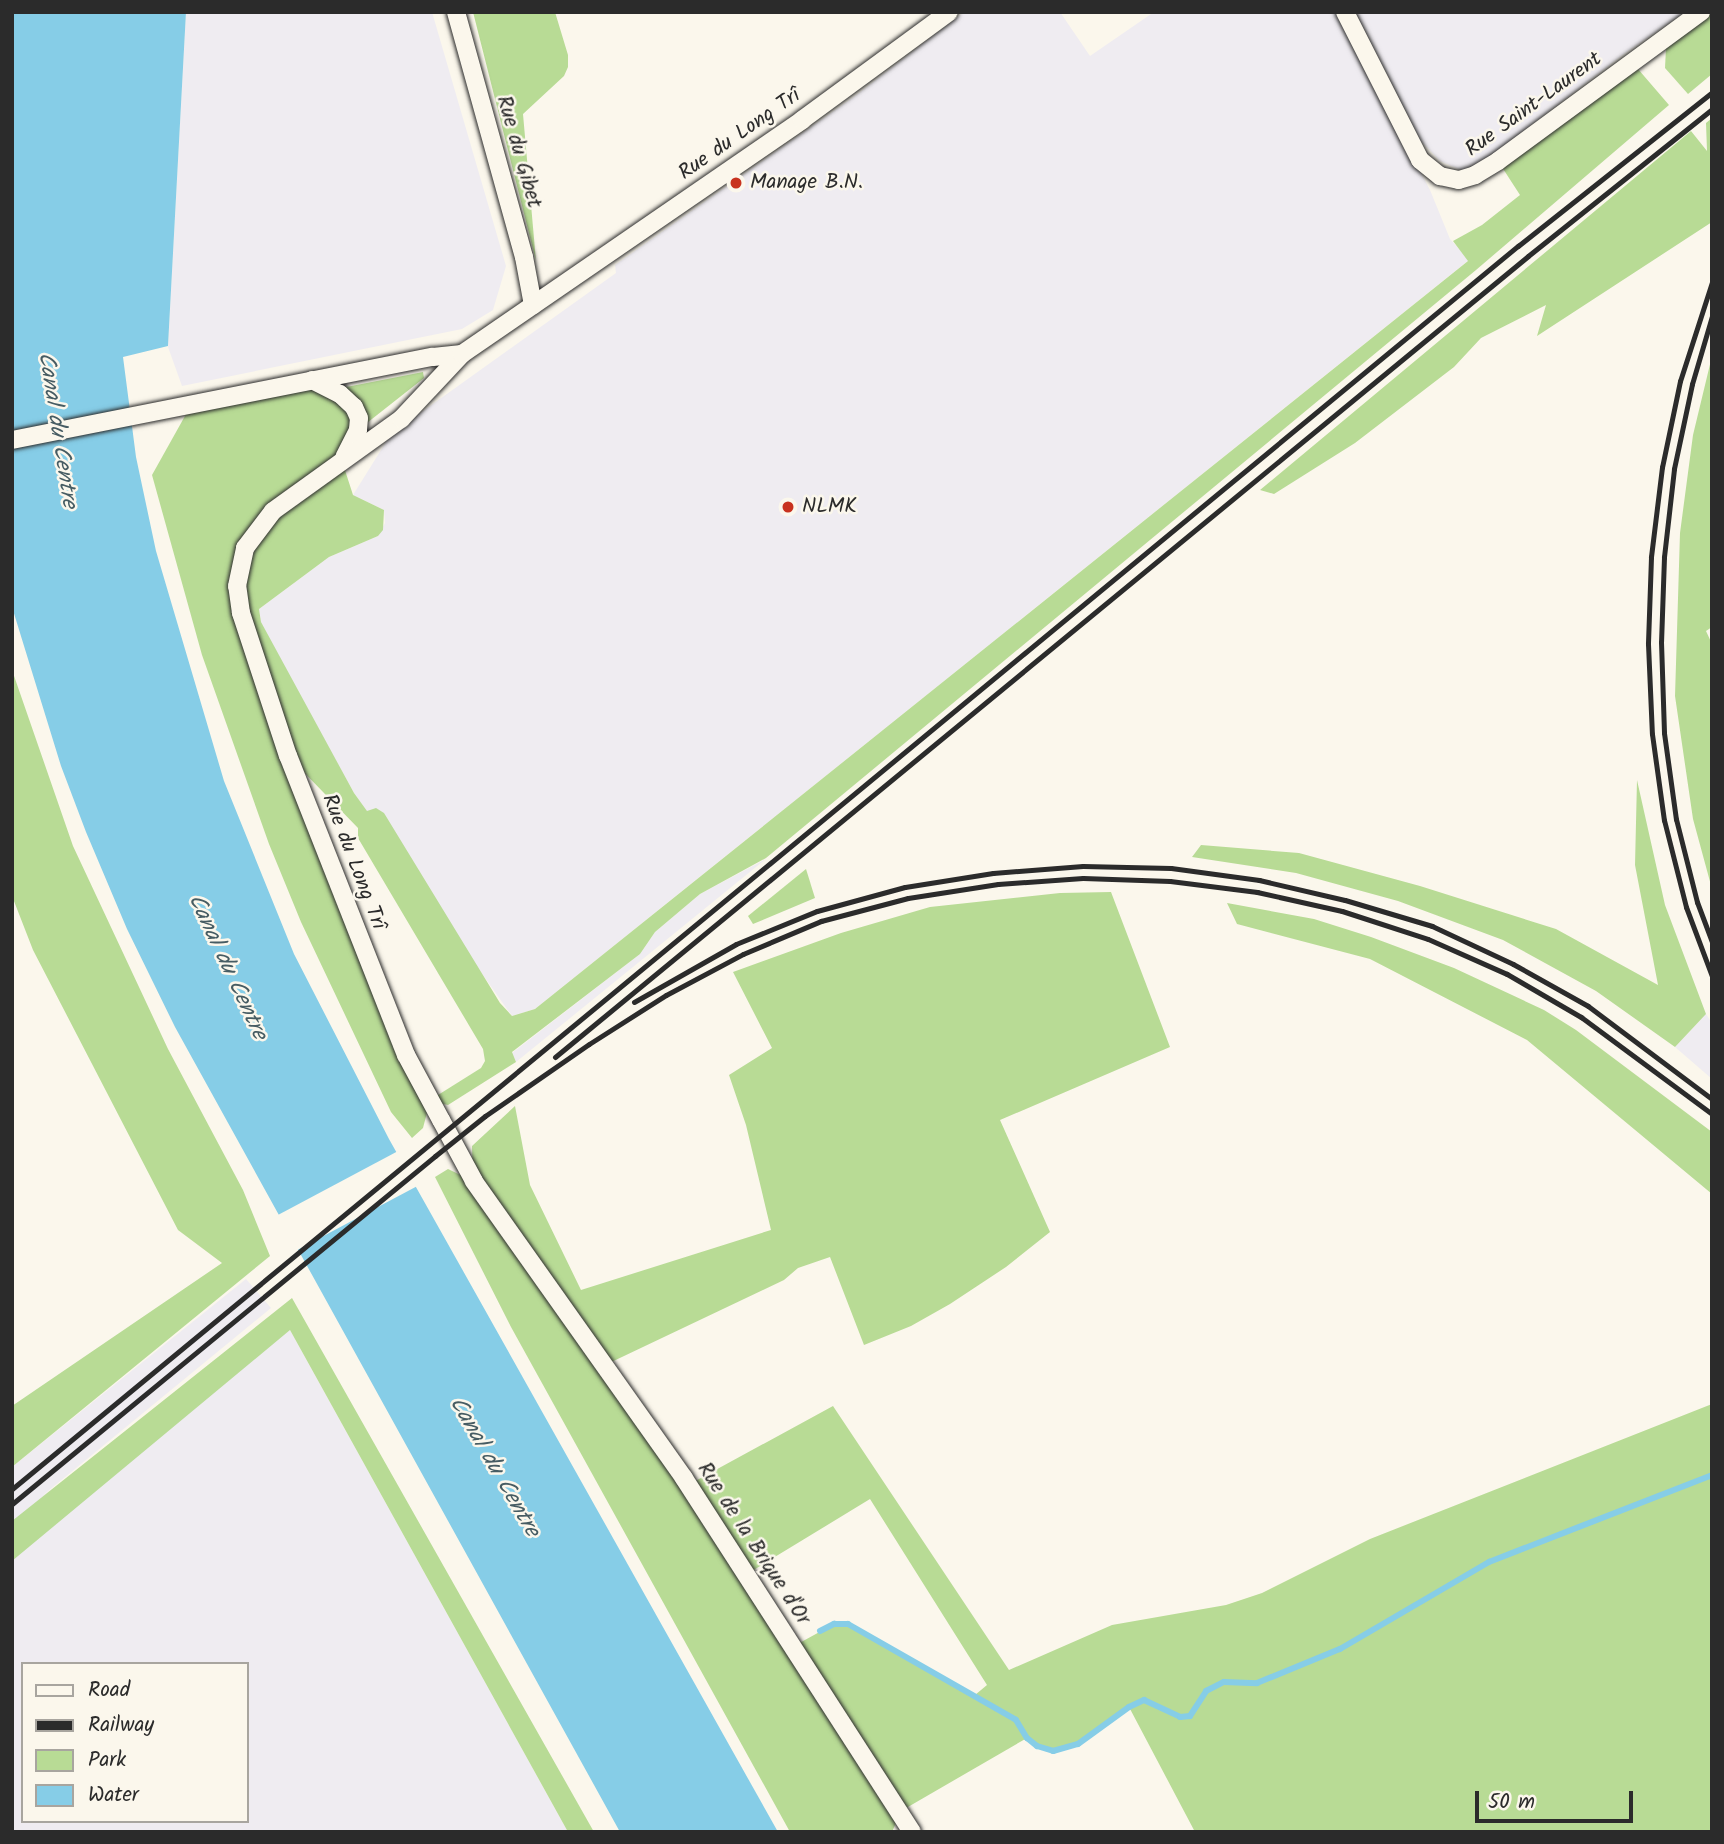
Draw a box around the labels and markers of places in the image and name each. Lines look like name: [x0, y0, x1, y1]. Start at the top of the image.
place label: Manage B.N.: [750, 170, 863, 196]
marker: Manage B.N.: [728, 175, 744, 191]
place label: NLMK: [802, 494, 857, 520]
marker: NLMK: [780, 499, 796, 515]

